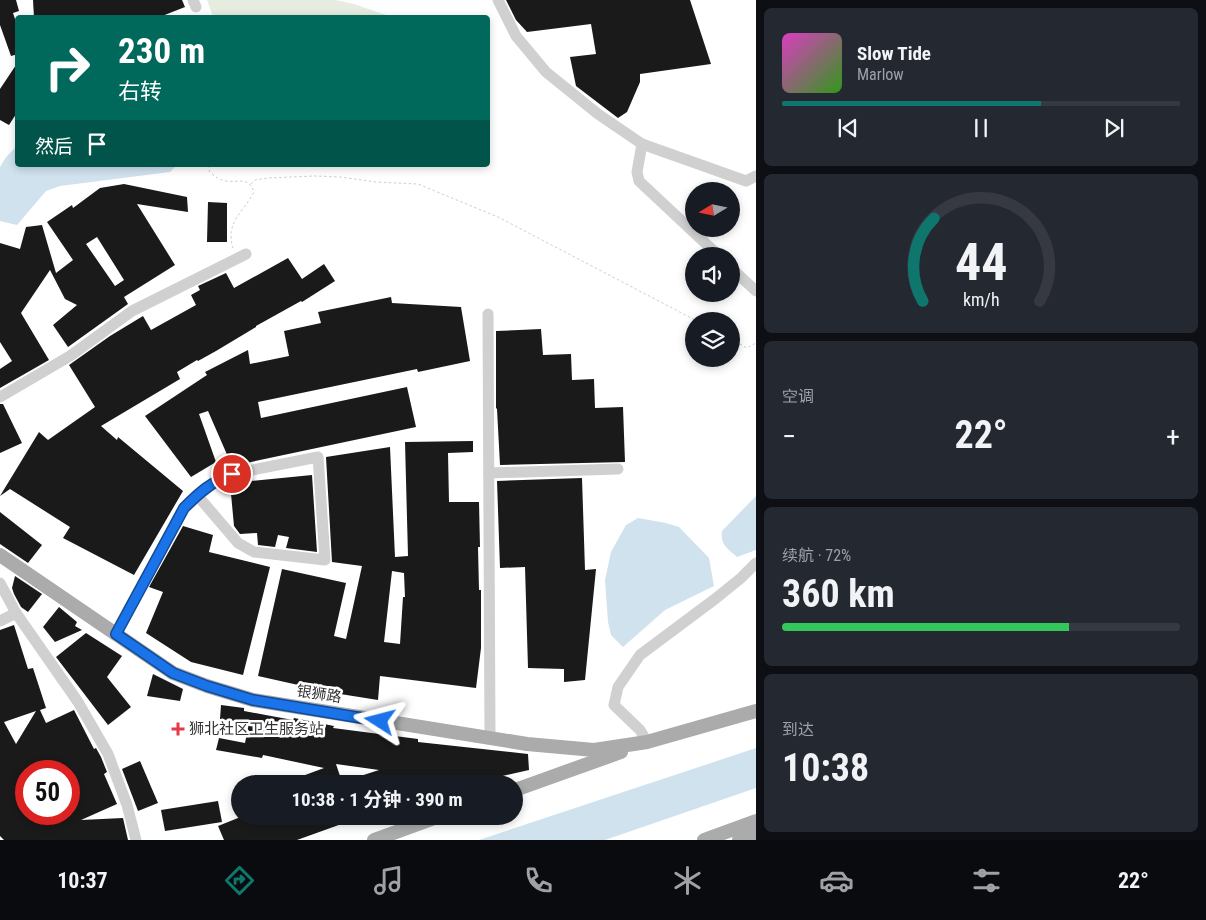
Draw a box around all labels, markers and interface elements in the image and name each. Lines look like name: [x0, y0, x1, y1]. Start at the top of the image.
text: 230 m: [118, 31, 205, 72]
icon: right: [35, 35, 100, 100]
text: Slow Tide: [857, 42, 931, 65]
text: Marlow: [857, 65, 904, 84]
text: 右转: [118, 79, 162, 104]
icon: previous: [834, 114, 862, 142]
icon: pause: [967, 114, 995, 142]
icon: next: [1100, 114, 1128, 142]
icon: arrive: [83, 130, 111, 158]
text: 然后: [35, 135, 73, 158]
north arrow: [685, 182, 740, 238]
map controls: [685, 182, 740, 367]
text: 44: [955, 232, 1007, 293]
button: sound: [685, 247, 740, 302]
text: km/h: [963, 289, 999, 310]
button: layers: [685, 312, 740, 367]
text: 空调: [782, 387, 814, 406]
text: 22°: [954, 413, 1008, 457]
text: −: [782, 420, 796, 453]
text: +: [1166, 420, 1180, 453]
pin: [211, 453, 253, 495]
icon: arrive: [218, 460, 246, 488]
text: 续航 · 72%: [782, 546, 851, 565]
text: 360 km: [782, 572, 895, 616]
street label: 银狮路: [295, 682, 343, 706]
position arrow: [353, 694, 405, 746]
place label: 狮北社区卫生服务站: [189, 720, 324, 738]
text: 到达: [782, 720, 814, 739]
marker: 狮北社区卫生服务站: [171, 722, 185, 736]
text: 10:38: [782, 746, 869, 790]
speed limit sign: 50: [15, 760, 80, 825]
text: 10:38 · 1 分钟 · 390 m: [291, 788, 463, 811]
icon: directions: [222, 863, 257, 898]
icon: music: [371, 863, 406, 898]
icon: phone: [521, 863, 556, 898]
icon: climate: [670, 863, 705, 898]
icon: car: [819, 863, 854, 898]
icon: filters: [969, 863, 1004, 898]
text: 10:37: [57, 868, 108, 893]
text: 22°: [1118, 868, 1149, 893]

